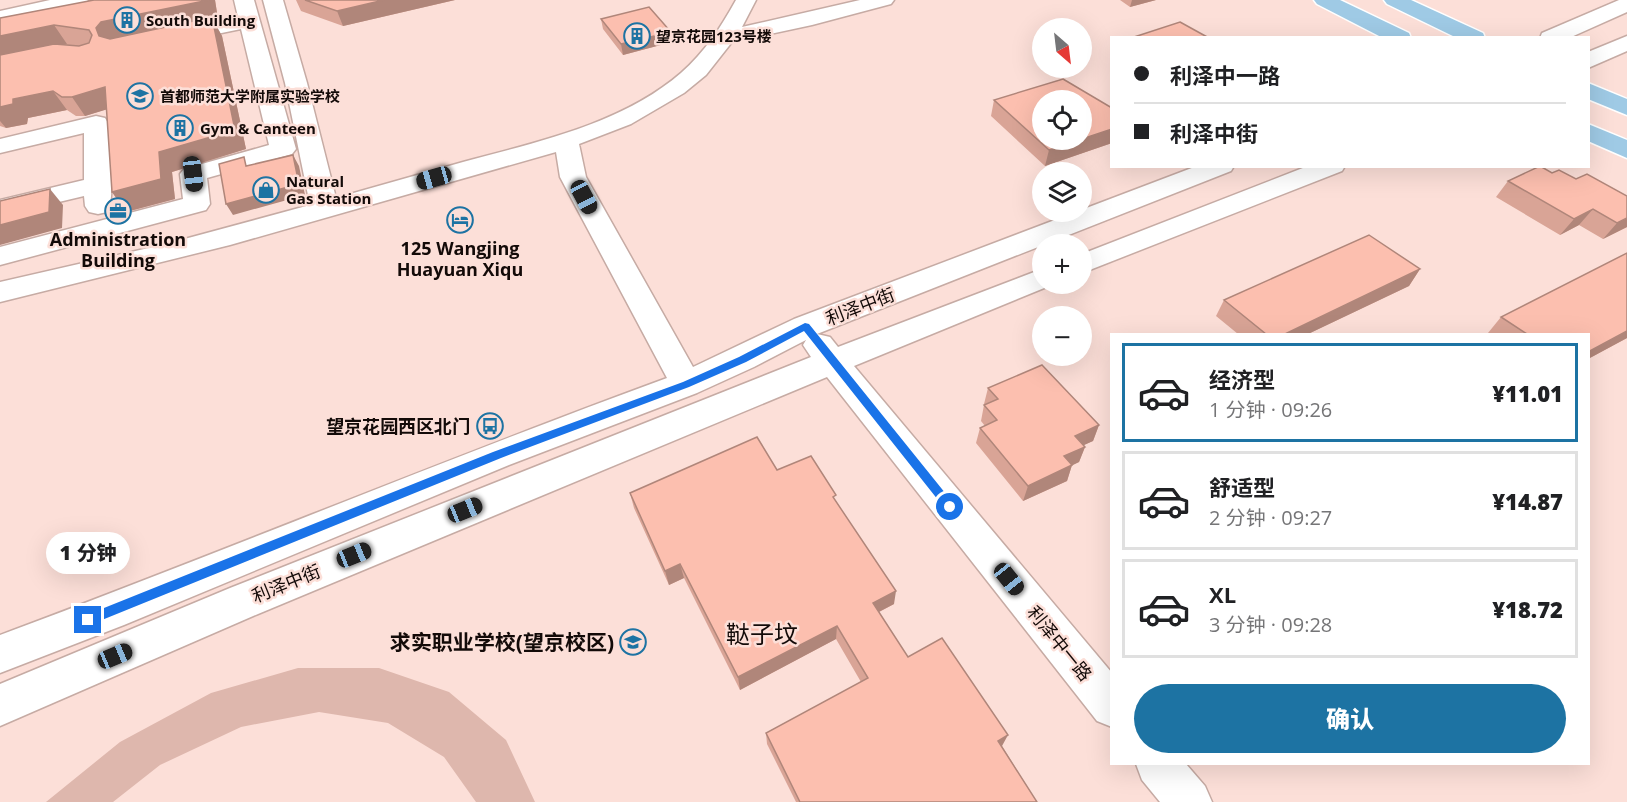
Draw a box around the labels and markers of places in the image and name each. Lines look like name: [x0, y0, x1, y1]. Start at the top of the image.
building icon: South Building: [112, 5, 142, 35]
place label: South Building: [146, 10, 256, 30]
building icon: 望京花园123号楼: [622, 21, 652, 51]
place label: 望京花园123号楼: [656, 26, 772, 46]
school or university icon: 首都师范大学附属实验学校: [125, 81, 155, 111]
place label: 首都师范大学附属实验学校: [160, 86, 340, 106]
building icon: Gym & Canteen: [165, 113, 195, 143]
place label: Gym & Canteen: [200, 118, 316, 138]
place label: Natural Gas Station: [286, 171, 371, 208]
shop icon: Natural Gas Station: [251, 175, 281, 205]
office icon: Administration Building: [103, 196, 133, 226]
hotel icon: 125 Wangjing Huayuan Xiqu: [445, 205, 475, 235]
place label: Administration Building: [50, 227, 186, 272]
place label: 125 Wangjing Huayuan Xiqu: [397, 236, 523, 281]
bus stop icon: 望京花园西区北门: [475, 411, 505, 441]
place label: 望京花园西区北门: [326, 414, 470, 438]
school or university icon: 求实职业学校(望京校区): [618, 627, 648, 657]
place label: 求实职业学校(望京校区): [390, 628, 614, 656]

